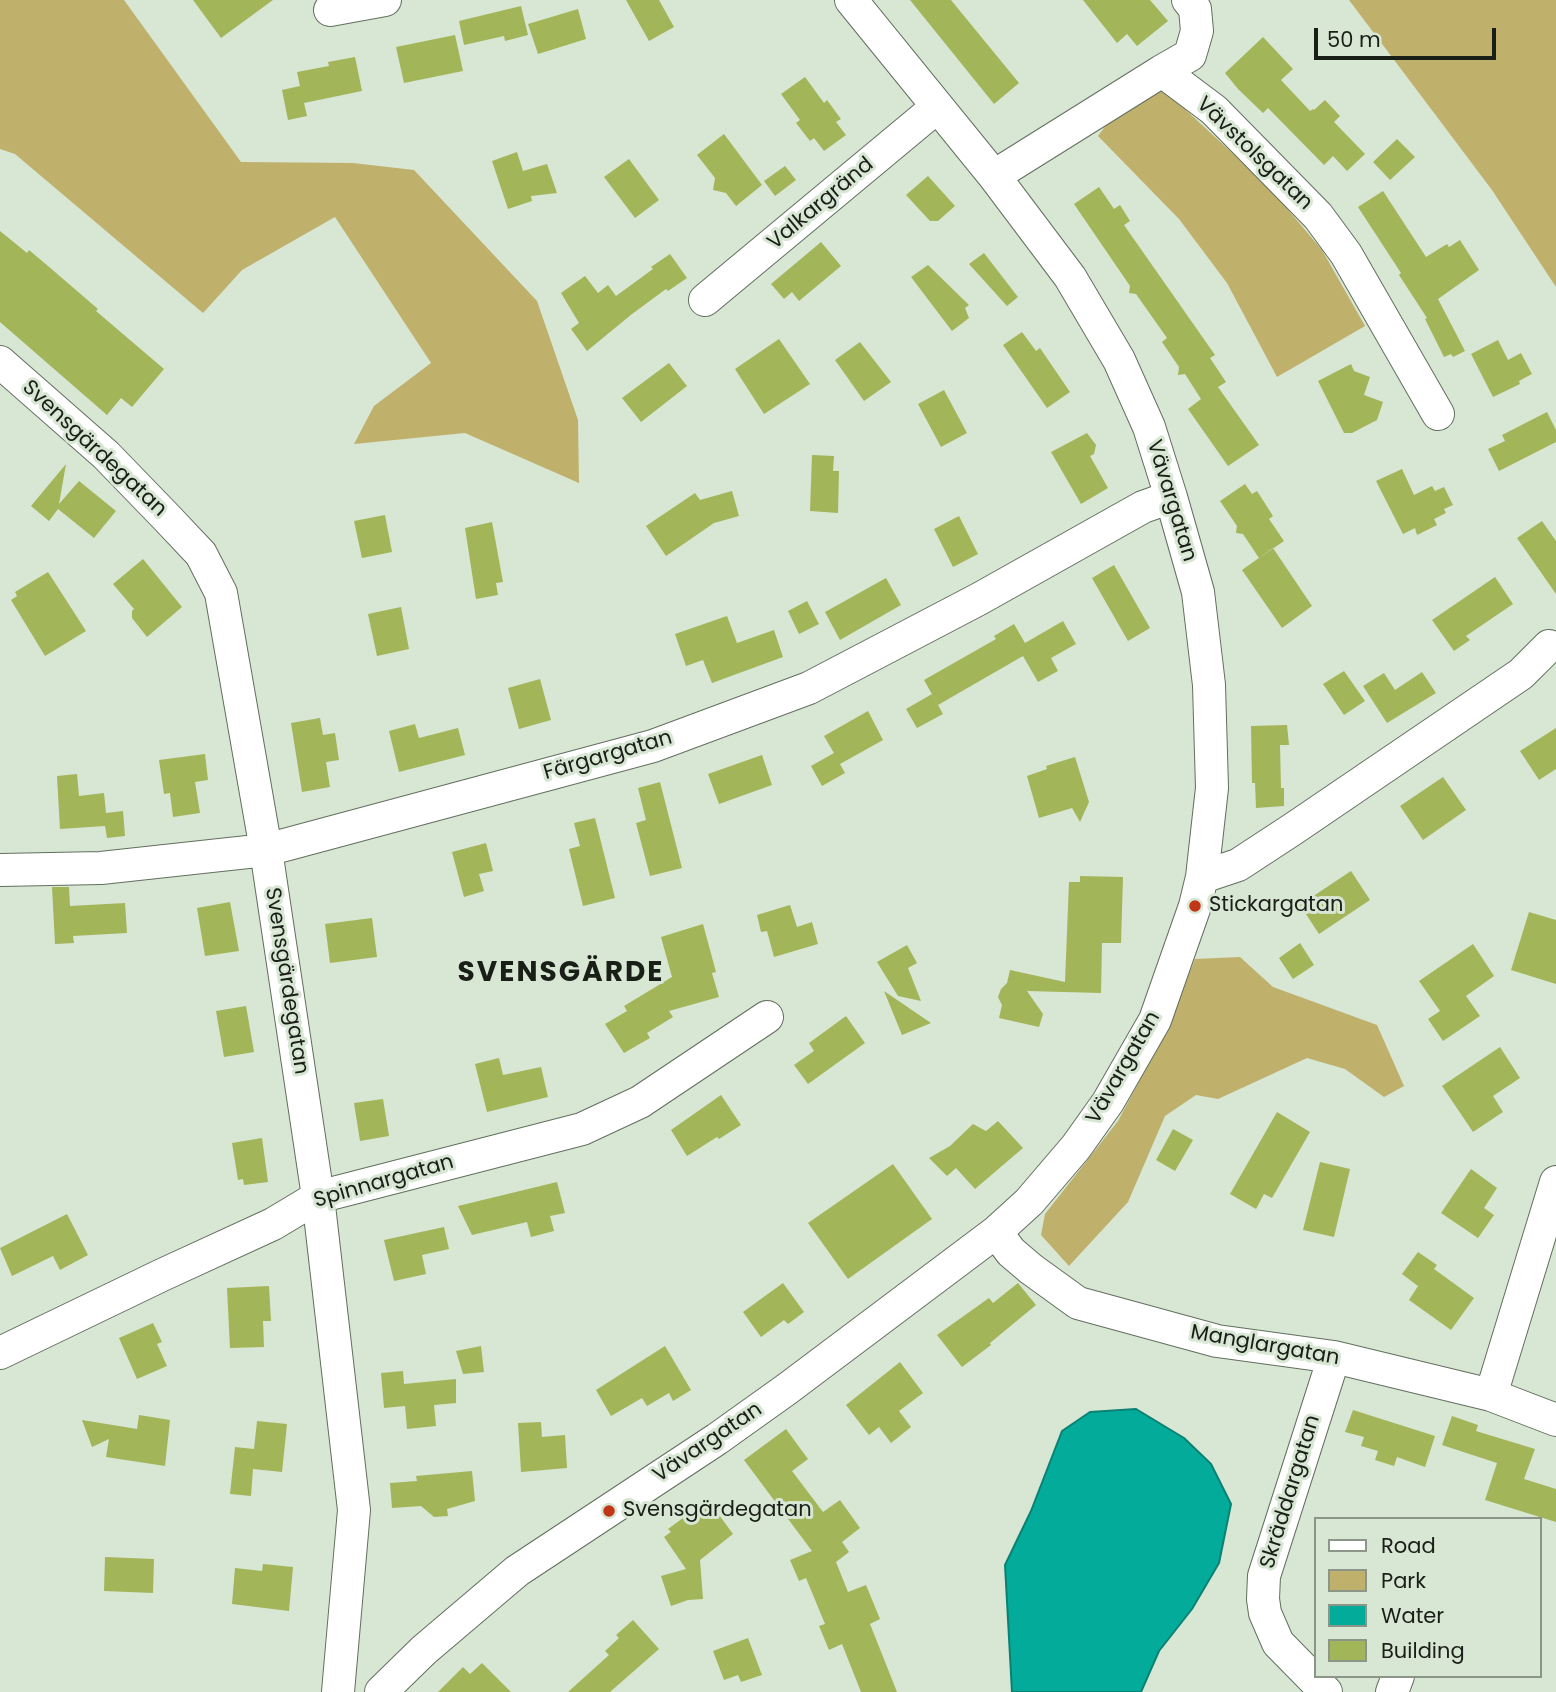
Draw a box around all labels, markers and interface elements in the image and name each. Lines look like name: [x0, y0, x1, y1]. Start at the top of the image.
scale bar: [1318, 14, 1500, 58]
text: 50 m: [1327, 25, 1381, 54]
street label: Vävstolsgatan: [1191, 92, 1317, 216]
street label: Valkargränd: [763, 152, 879, 256]
street label: Svensgärdegatan: [16, 375, 172, 523]
street label: Vävargatan: [1141, 437, 1201, 565]
street label: Färgargatan: [541, 726, 675, 786]
street label: Svensgärdegatan: [259, 886, 313, 1076]
place label: Stickargatan: [1209, 893, 1343, 919]
marker: Stickargatan: [1187, 898, 1203, 914]
district label: SVENSGÄRDE: [459, 957, 663, 991]
street label: Vävargatan: [1082, 1007, 1166, 1129]
street label: Spinnargatan: [311, 1150, 457, 1214]
street label: Manglargatan: [1189, 1321, 1341, 1371]
street label: Vävargatan: [649, 1397, 767, 1489]
street label: Skräddargatan: [1256, 1412, 1326, 1572]
place label: Svensgärdegatan: [623, 1498, 812, 1524]
marker: Svensgärdegatan: [601, 1503, 617, 1519]
legend: [1314, 1517, 1542, 1678]
text: Road: [1381, 1531, 1436, 1560]
text: Park: [1381, 1566, 1426, 1595]
text: Water: [1381, 1601, 1444, 1630]
text: Building: [1381, 1636, 1465, 1665]

